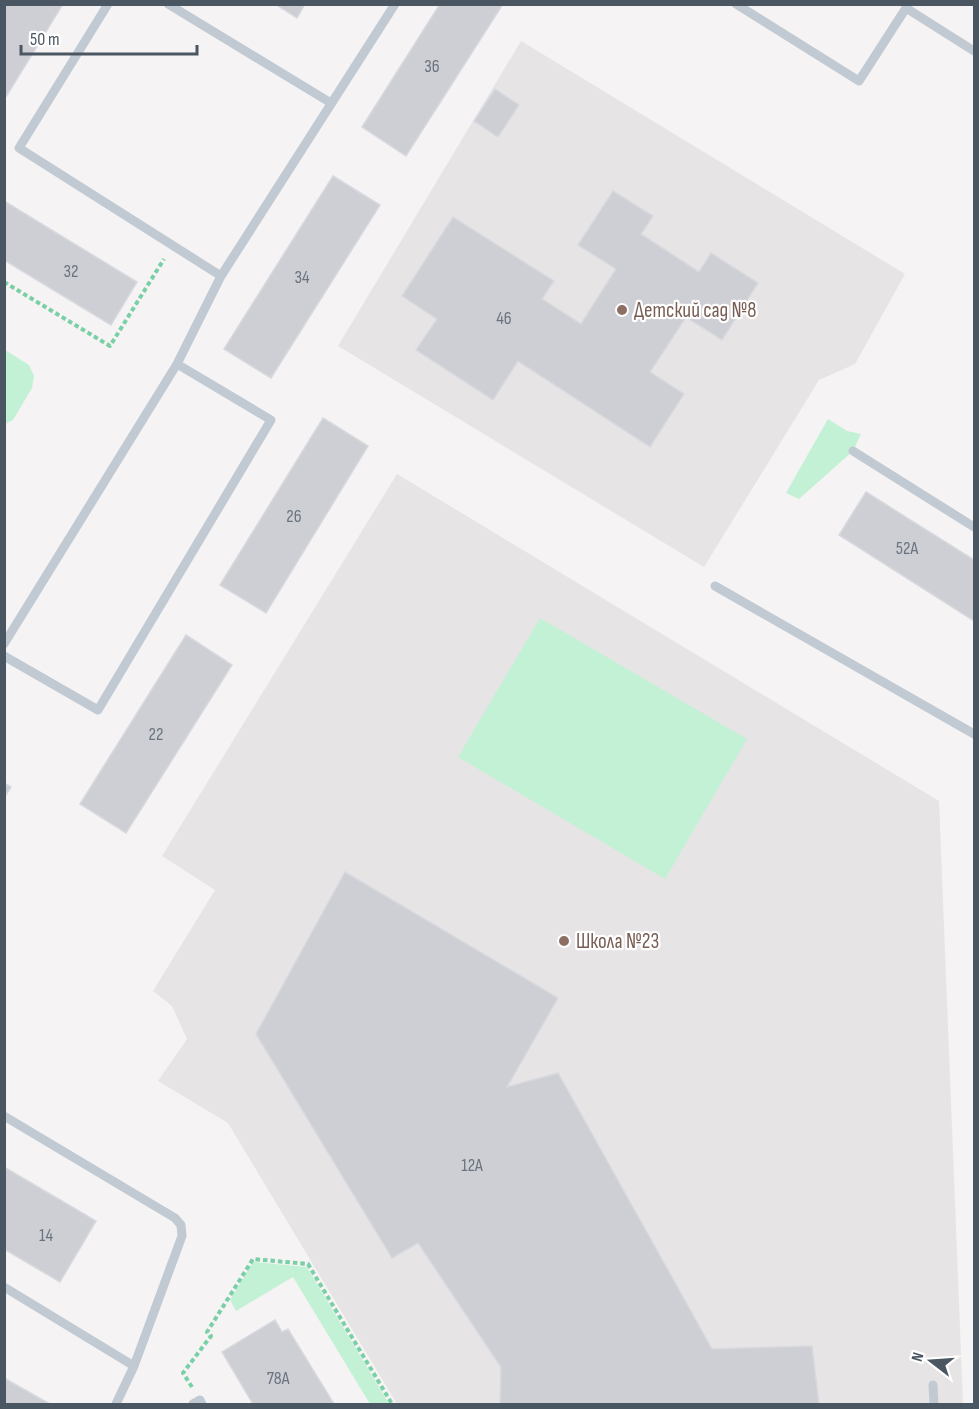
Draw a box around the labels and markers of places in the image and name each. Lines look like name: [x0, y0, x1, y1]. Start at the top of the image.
place label: Детский сад №8: [634, 298, 756, 323]
marker: Детский сад №8: [615, 303, 629, 317]
place label: Школа №23: [576, 929, 659, 954]
marker: Школа №23: [557, 934, 571, 948]

